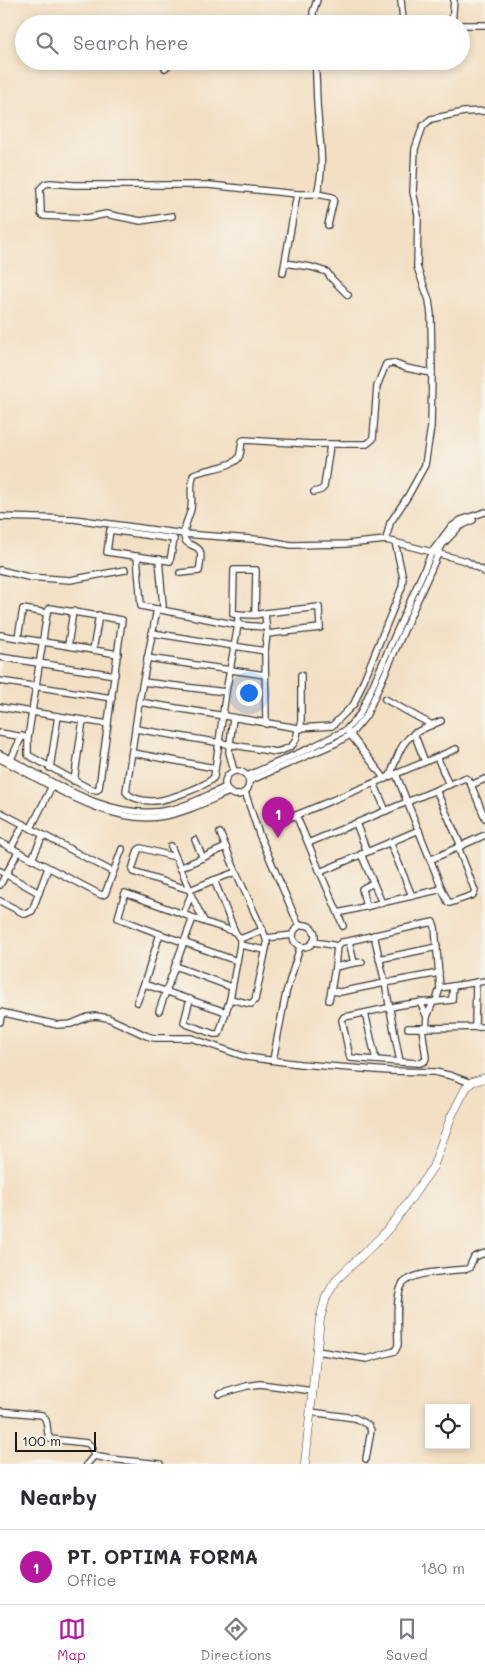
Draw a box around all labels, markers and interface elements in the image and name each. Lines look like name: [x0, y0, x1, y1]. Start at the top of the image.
search box: [15, 15, 470, 70]
icon: search: [33, 29, 61, 57]
text: Search here: [73, 30, 189, 55]
your location: [236, 680, 262, 706]
pin: 1: [262, 797, 294, 838]
map controls: [425, 1404, 470, 1449]
button: locate: [425, 1404, 470, 1449]
scale bar: [15, 1429, 96, 1452]
text: 100 m: [22, 1431, 61, 1450]
text: Nearby: [20, 1483, 97, 1510]
text: PT. OPTIMA FORMA: [67, 1544, 258, 1569]
text: 1: [32, 1557, 40, 1578]
text: 180 m: [420, 1557, 465, 1578]
text: Office: [67, 1569, 116, 1590]
tab: Map: [57, 1615, 86, 1664]
tab: Directions: [200, 1615, 272, 1664]
tab: Saved: [386, 1615, 428, 1664]

